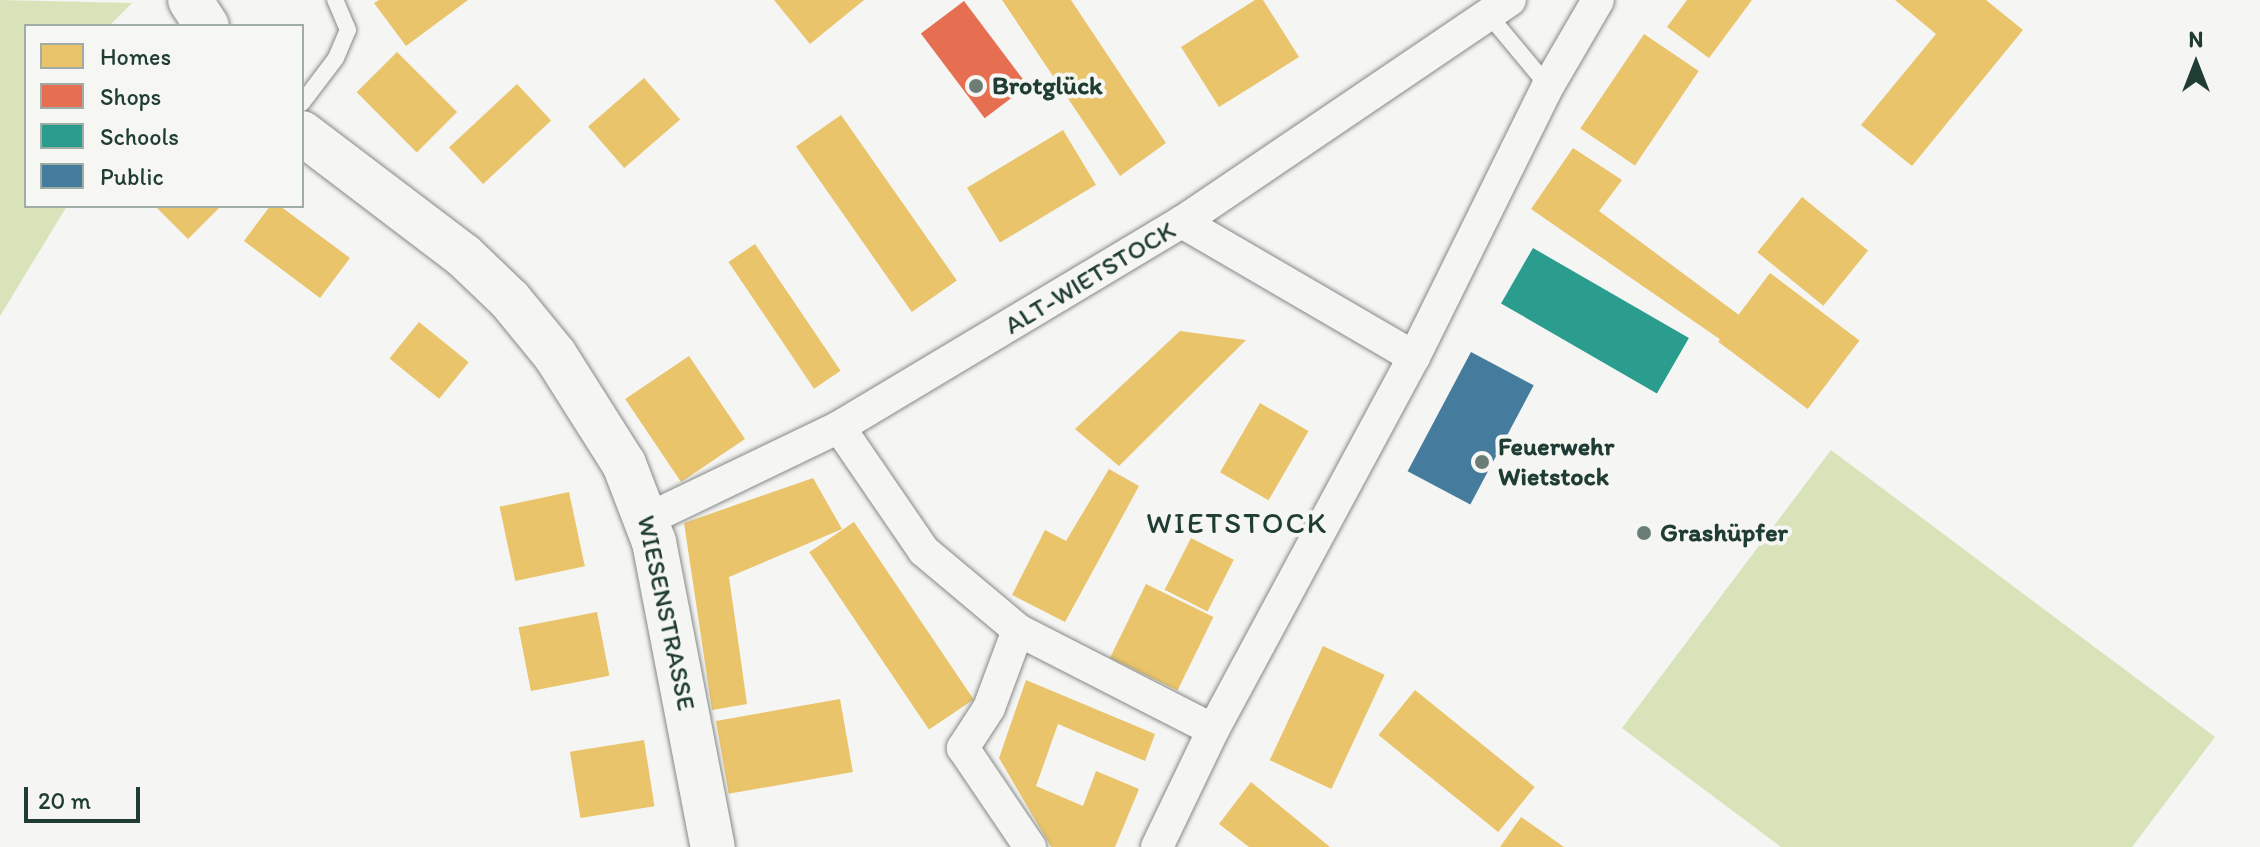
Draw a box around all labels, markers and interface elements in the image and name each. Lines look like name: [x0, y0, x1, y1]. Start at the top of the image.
legend: [24, 24, 304, 208]
north arrow: [2156, 24, 2236, 104]
text: N: [2189, 26, 2203, 53]
text: Homes: [100, 42, 171, 71]
place label: Brotglück: [992, 70, 1102, 102]
marker: Brotglück: [967, 77, 985, 95]
text: Shops: [100, 82, 161, 111]
text: Schools: [100, 122, 179, 151]
text: Public: [100, 162, 164, 191]
street label: ALT-WIETSTOCK: [999, 215, 1181, 341]
place label: Feuerwehr Wietstock: [1498, 431, 1614, 492]
marker: Feuerwehr Wietstock: [1473, 453, 1491, 471]
district label: WIETSTOCK: [1146, 505, 1328, 541]
street label: WIESENSTRASSE: [630, 513, 702, 713]
place label: Grashüpfer: [1660, 517, 1788, 549]
marker: Grashüpfer: [1635, 524, 1653, 542]
scale bar: [28, 771, 144, 821]
text: 20 m: [38, 786, 91, 815]

